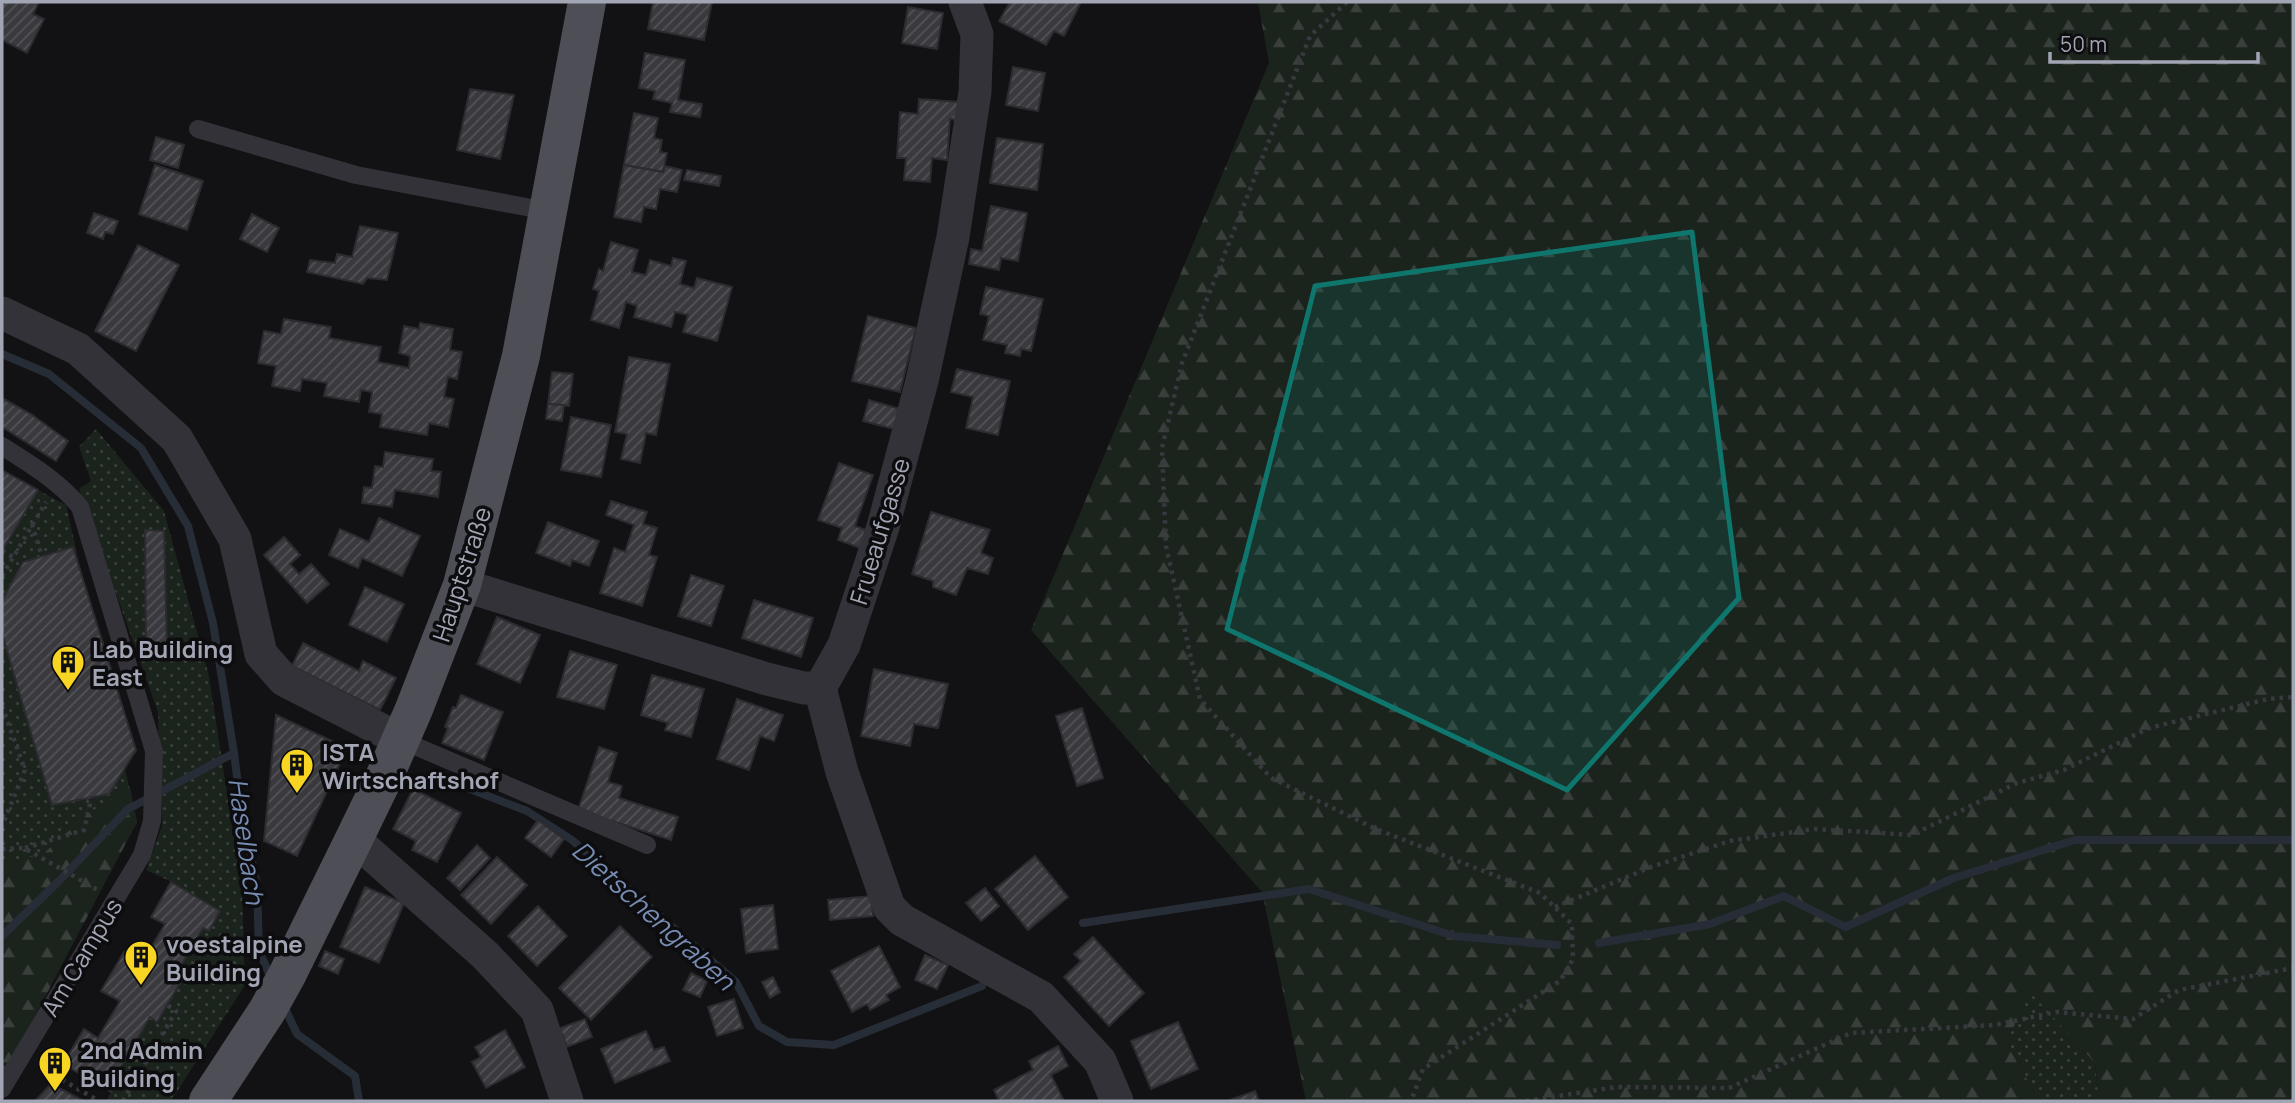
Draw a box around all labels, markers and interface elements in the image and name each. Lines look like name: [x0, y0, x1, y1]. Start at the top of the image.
scale bar: [2050, 21, 2258, 65]
text: 50 m: [2060, 30, 2107, 58]
street label: Frueaufgasse: [841, 454, 917, 608]
street label: Hauptstraße: [424, 502, 498, 646]
place label: Lab Building East: [92, 632, 233, 693]
building icon: Lab Building East: [49, 643, 87, 692]
place label: ISTA Wirtschaftshof: [322, 735, 499, 796]
building icon: ISTA Wirtschaftshof: [278, 746, 316, 795]
water label: Haselbach: [220, 776, 274, 908]
water label: Dietschengraben: [565, 832, 744, 999]
street label: Am Campus: [33, 892, 129, 1022]
place label: voestalpine Building: [166, 927, 303, 988]
building icon: voestalpine Building: [122, 938, 160, 987]
place label: 2nd Admin Building: [80, 1033, 203, 1094]
building icon: 2nd Admin Building: [36, 1044, 74, 1093]

